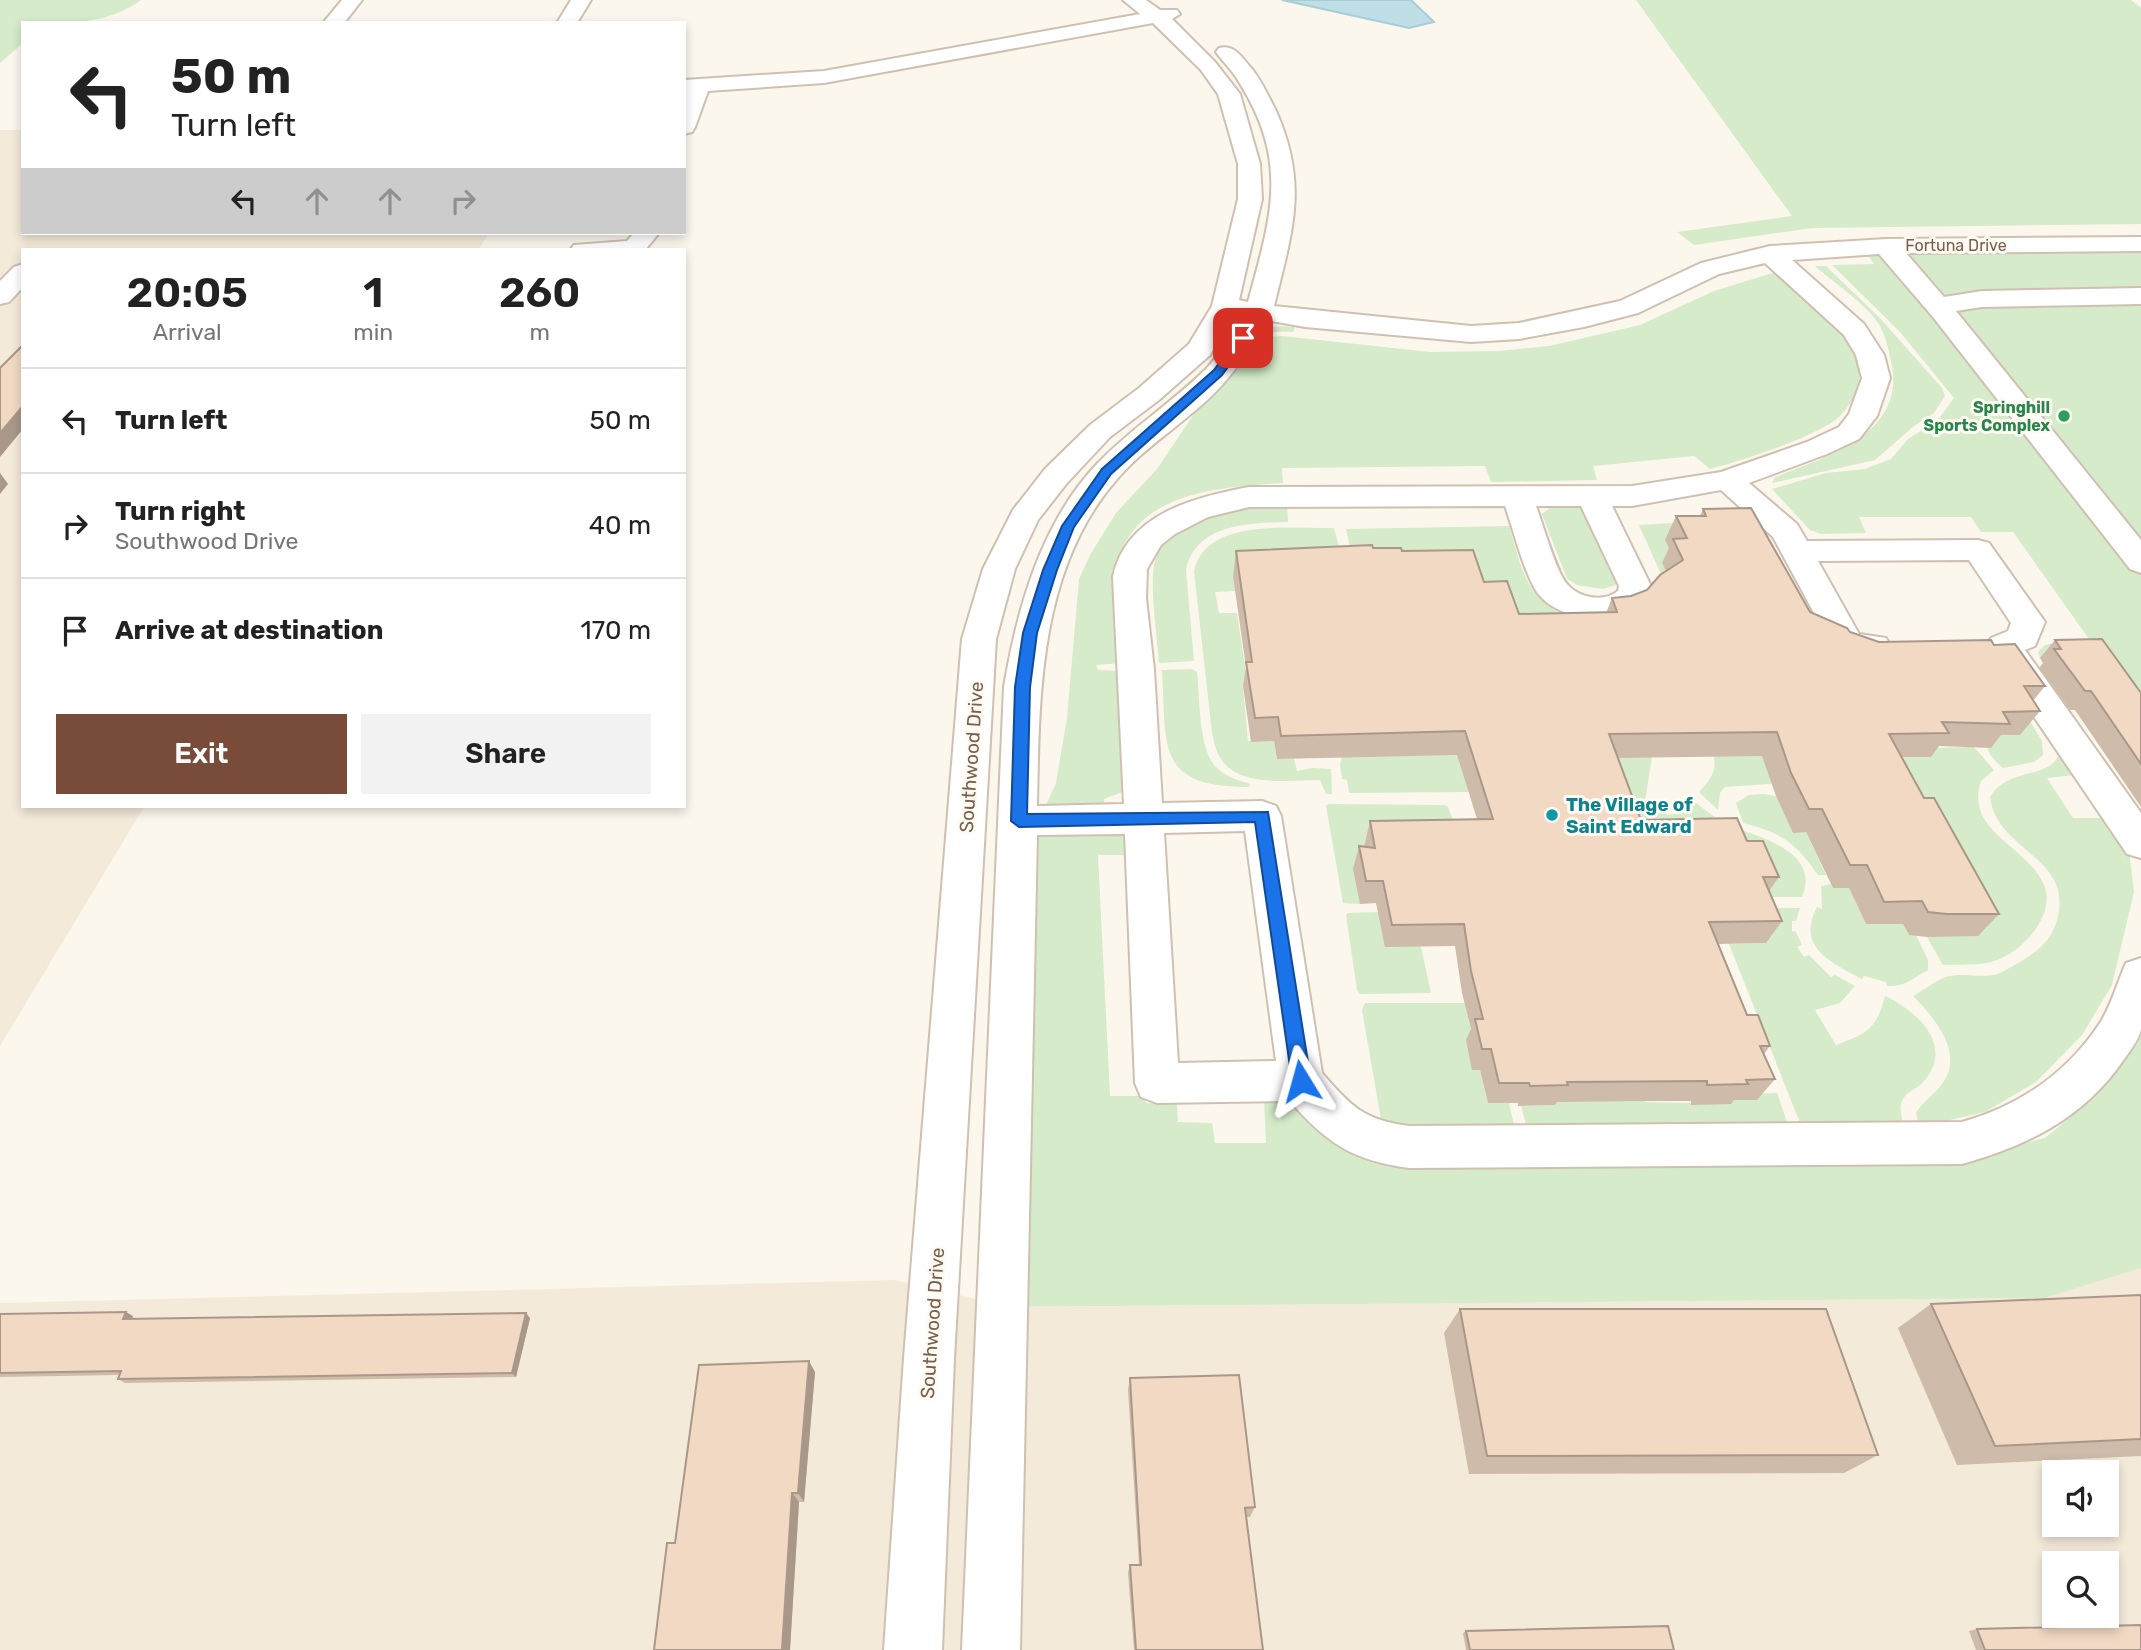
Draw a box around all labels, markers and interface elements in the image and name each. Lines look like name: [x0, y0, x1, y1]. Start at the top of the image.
text: 50 m: [171, 47, 291, 105]
icon: left: [56, 49, 147, 140]
text: Turn left: [171, 106, 296, 144]
icon: left: [225, 182, 263, 220]
icon: ahead: [298, 182, 336, 220]
icon: ahead: [371, 182, 409, 220]
icon: right: [444, 182, 482, 220]
street label: Fortuna Drive: [1905, 236, 2007, 255]
text: 20:05: [127, 268, 248, 318]
text: 1: [363, 268, 383, 318]
text: 260: [499, 268, 580, 318]
pin: [1213, 308, 1273, 368]
text: Arrival: [153, 318, 222, 346]
text: min: [353, 318, 393, 346]
text: m: [529, 318, 550, 346]
icon: arrive: [1224, 319, 1262, 357]
place label: Springhill Sports Complex: [1924, 398, 2051, 435]
icon: left: [56, 402, 94, 440]
text: Turn left: [115, 405, 227, 436]
text: 50 m: [590, 405, 651, 436]
marker: Springhill Sports Complex: [2056, 408, 2072, 424]
text: Turn right: [115, 496, 245, 527]
icon: right: [56, 507, 94, 545]
text: 40 m: [589, 510, 651, 541]
text: Southwood Drive: [115, 527, 298, 555]
icon: arrive: [56, 612, 94, 650]
text: Arrive at destination: [115, 615, 383, 646]
text: 170 m: [581, 615, 651, 646]
street label: Southwood Drive: [955, 681, 988, 833]
button: Exit: [56, 714, 347, 794]
button: Share: [361, 714, 651, 794]
place label: The Village of Saint Edward: [1566, 793, 1693, 838]
marker: The Village of Saint Edward: [1544, 807, 1560, 823]
position arrow: [1264, 1044, 1338, 1118]
street label: Southwood Drive: [916, 1247, 949, 1399]
map controls: [2042, 1460, 2119, 1628]
button: sound: [2042, 1460, 2119, 1537]
button: search: [2042, 1551, 2119, 1628]

